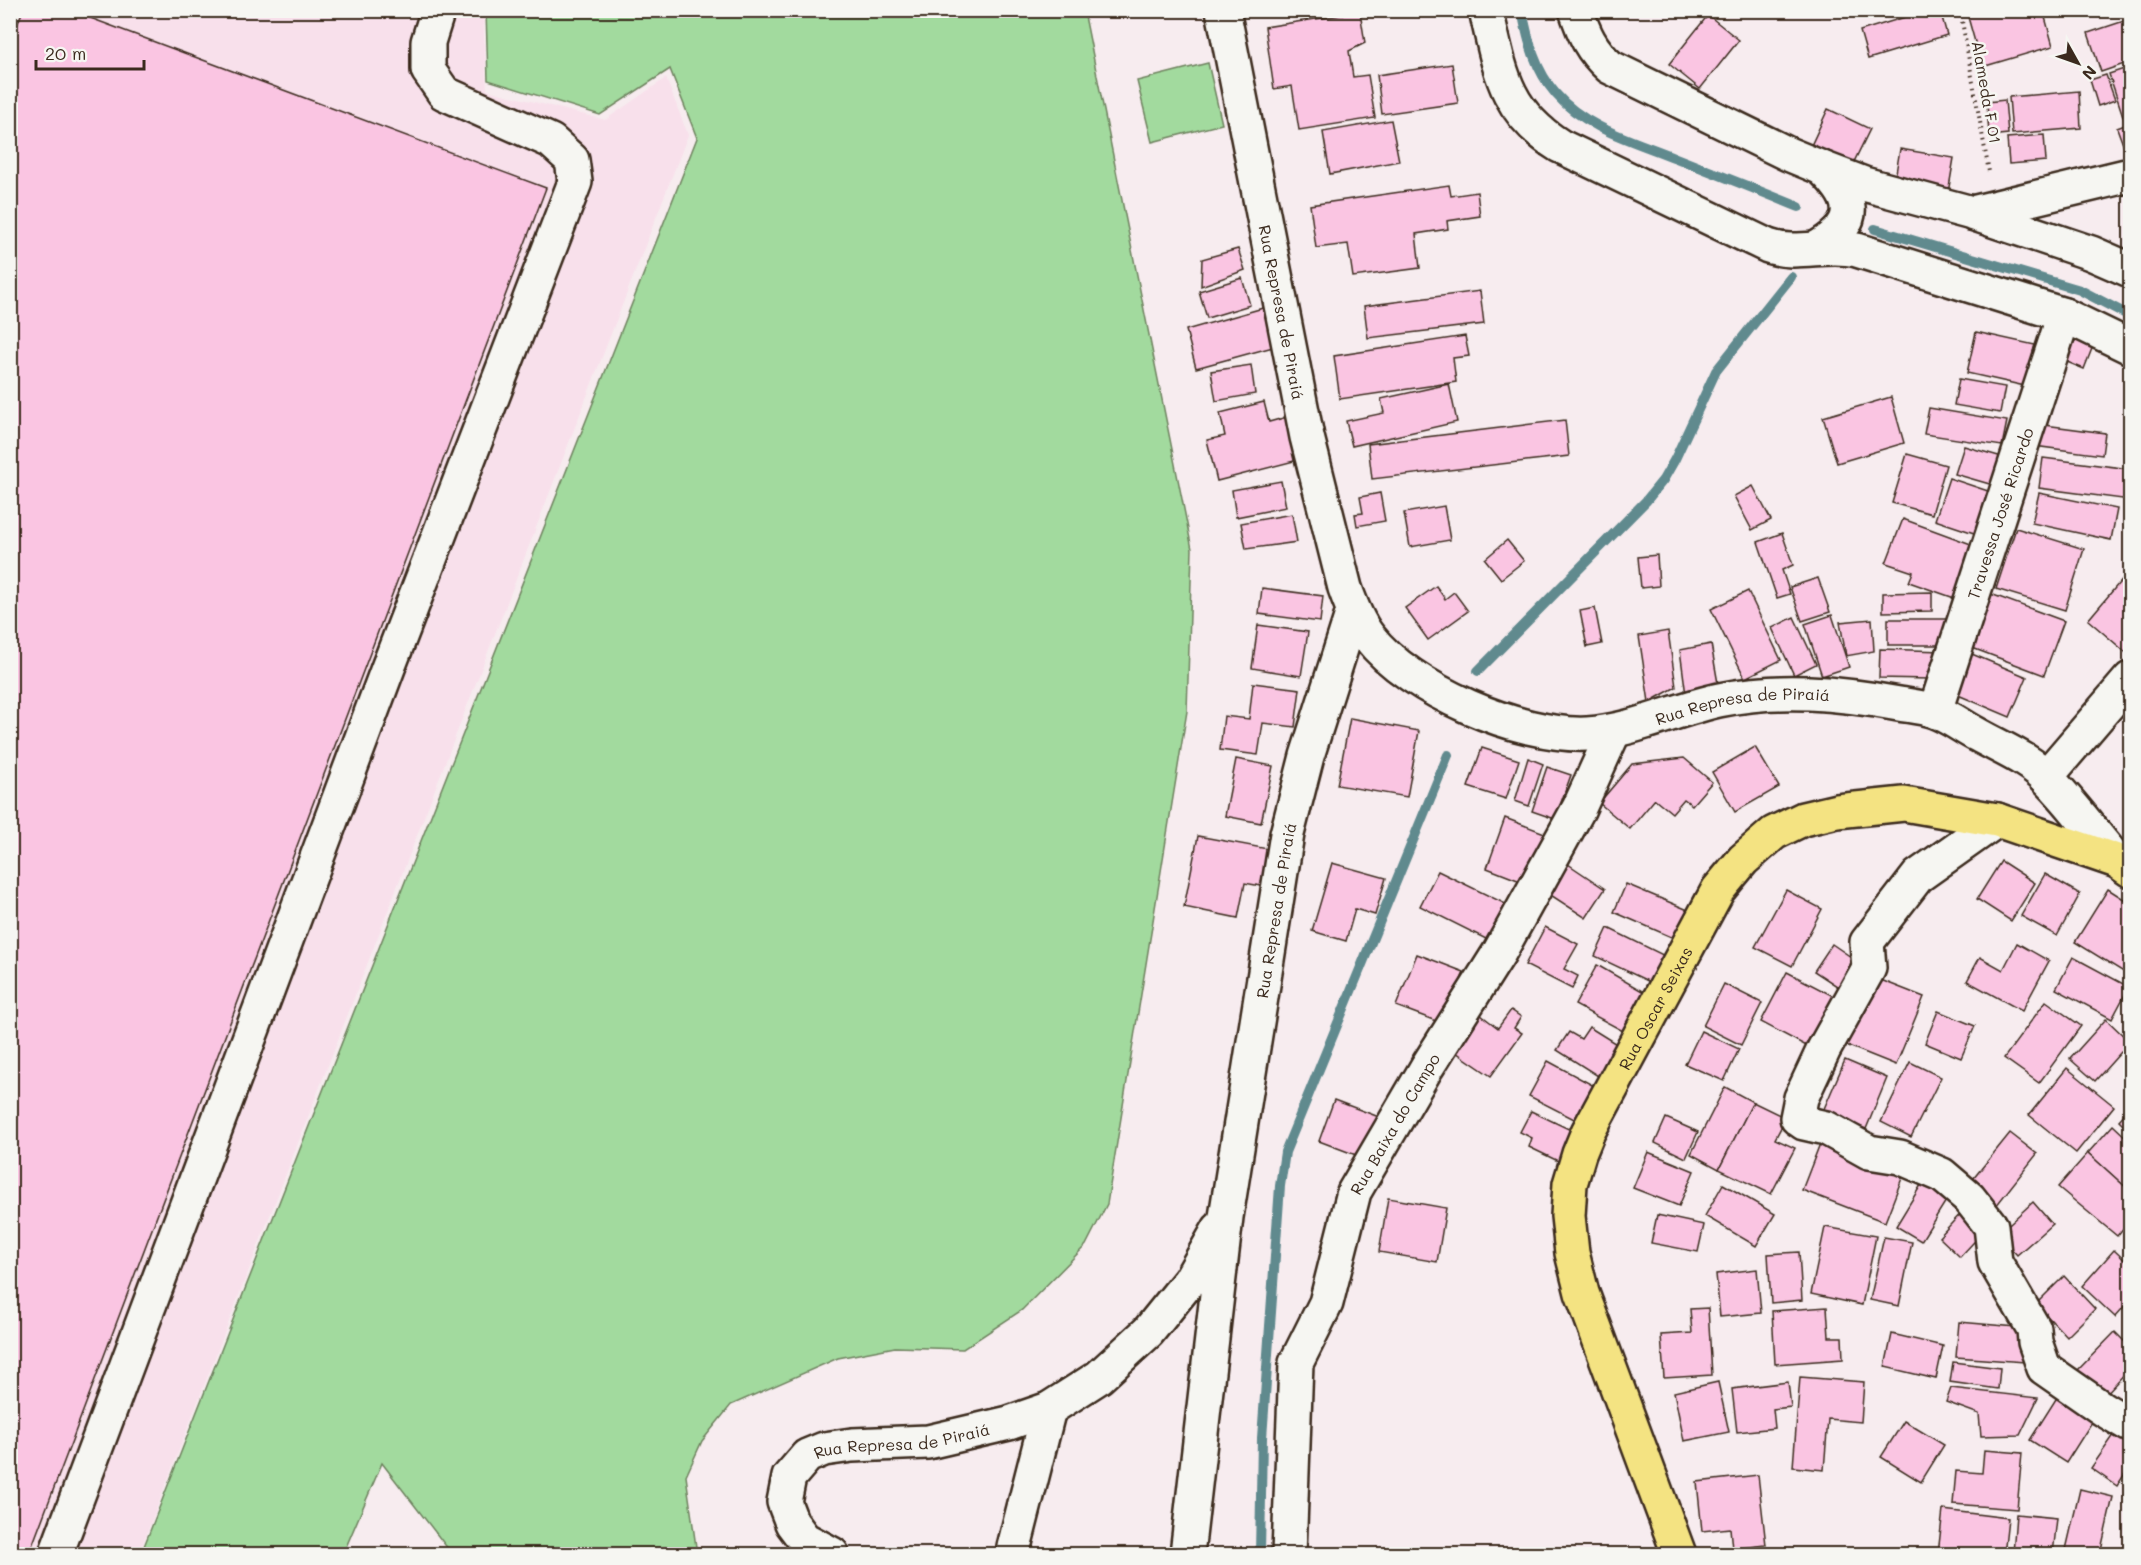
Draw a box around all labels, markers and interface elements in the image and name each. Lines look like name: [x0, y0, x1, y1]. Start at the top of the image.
scale bar: [36, 33, 144, 71]
north arrow: [2048, 33, 2108, 93]
street label: Alameda F 01: [1968, 39, 2006, 145]
text: 20 m: [45, 41, 86, 65]
text: N: [2078, 62, 2102, 84]
street label: Rua Represa de Piraiá: [1255, 223, 1310, 401]
street label: Travessa José Ricardo: [1962, 425, 2037, 602]
street label: Rua Represa de Piraiá: [1652, 682, 1831, 729]
street label: Rua Represa de Piraiá: [1251, 820, 1300, 1000]
street label: Rua Oscar Seixas: [1613, 943, 1696, 1073]
street label: Rua Baixa do Campo: [1344, 1049, 1444, 1198]
street label: Rua Represa de Piraiá: [810, 1417, 992, 1463]

